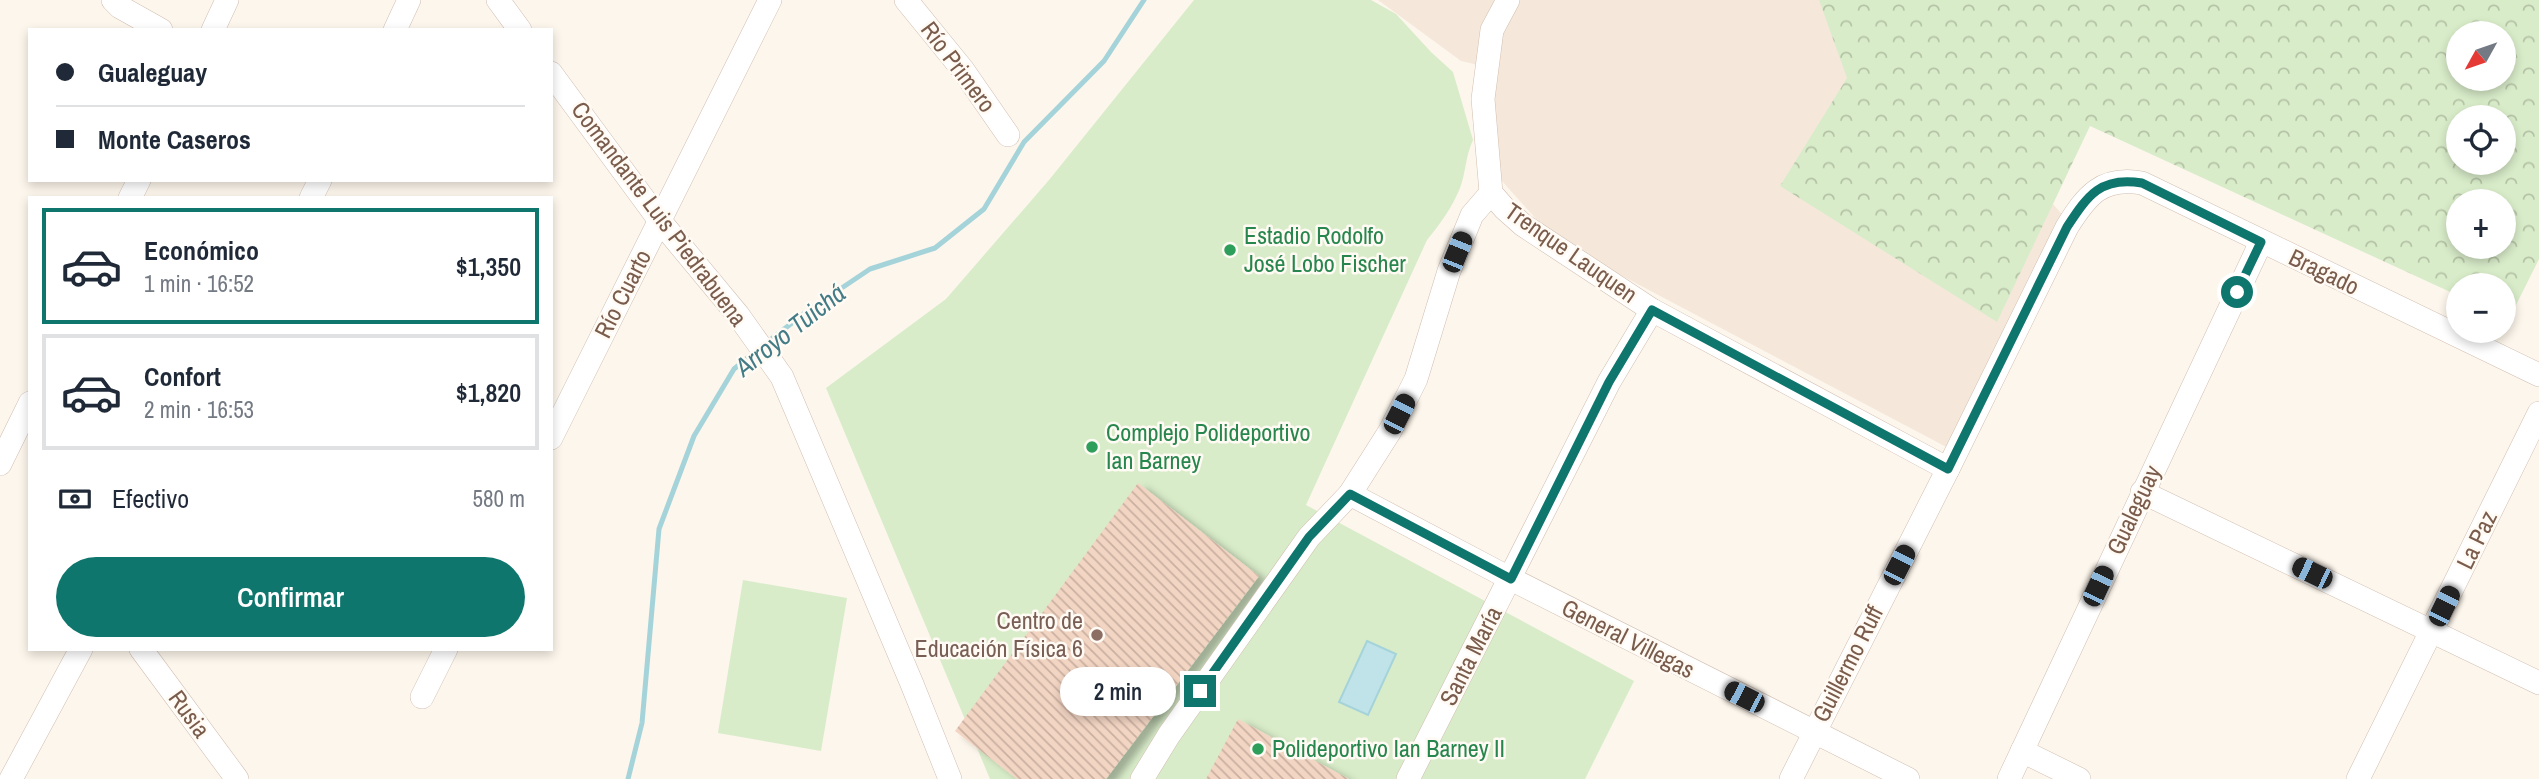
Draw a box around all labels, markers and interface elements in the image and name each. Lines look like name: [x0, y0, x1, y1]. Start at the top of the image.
street label: Río Primero: [914, 14, 1004, 118]
north arrow: [2446, 21, 2516, 91]
map controls: [2446, 21, 2516, 343]
text: Gualeguay: [98, 55, 207, 90]
street label: Comandante Luis Piedrabuena: [565, 95, 755, 332]
button: locate: [2446, 105, 2516, 175]
text: Monte Caseros: [98, 122, 251, 157]
button: +: [2446, 189, 2516, 259]
street label: Trenque Lauquen: [1499, 195, 1644, 310]
place label: Estadio Rodolfo José Lobo Fischer: [1244, 219, 1406, 279]
car: [1440, 229, 1475, 275]
text: Económico: [144, 233, 259, 268]
icon: car: [60, 235, 123, 298]
street label: Bragado: [2284, 240, 2365, 302]
marker: Estadio Rodolfo José Lobo Fischer: [1222, 242, 1238, 258]
street label: Río Cuarto: [586, 244, 658, 343]
text: $1,350: [456, 249, 521, 284]
text: 1 min · 16:52: [144, 268, 254, 299]
button: −: [2446, 273, 2516, 343]
water label: Arroyo Tuichá: [726, 275, 852, 385]
route start: [2221, 276, 2253, 308]
text: Confort: [144, 359, 221, 394]
icon: car: [60, 361, 123, 424]
text: $1,820: [456, 375, 521, 410]
car: [1381, 391, 1418, 437]
text: 2 min · 16:53: [144, 394, 254, 425]
place label: Complejo Polideportivo Ian Barney: [1106, 416, 1311, 476]
marker: Complejo Polideportivo Ian Barney: [1084, 439, 1100, 455]
street label: Gualeguay: [2098, 460, 2168, 559]
icon: cash: [56, 480, 94, 518]
text: Efectivo: [112, 481, 189, 516]
text: 580 m: [473, 483, 525, 514]
street label: La Paz: [2448, 505, 2504, 574]
car: [1881, 542, 1918, 588]
car: [2289, 554, 2336, 592]
button: Confirmar: [56, 557, 525, 637]
car: [2080, 563, 2117, 609]
car: [2426, 583, 2463, 629]
street label: General Villegas: [1557, 591, 1700, 685]
street label: Santa María: [1432, 600, 1509, 711]
street label: Guillermo Ruff: [1804, 600, 1890, 727]
place label: Centro de Educación Física 6: [915, 604, 1083, 664]
marker: Centro de Educación Física 6: [1089, 627, 1105, 643]
callout: 2 min: [1060, 666, 1176, 716]
route end: [1184, 675, 1216, 707]
text: 2 min: [1094, 676, 1142, 707]
car: [1721, 678, 1768, 716]
street label: Rusia: [162, 683, 218, 744]
place label: Polideportivo Ian Barney II: [1272, 732, 1505, 764]
marker: Polideportivo Ian Barney II: [1250, 741, 1266, 757]

